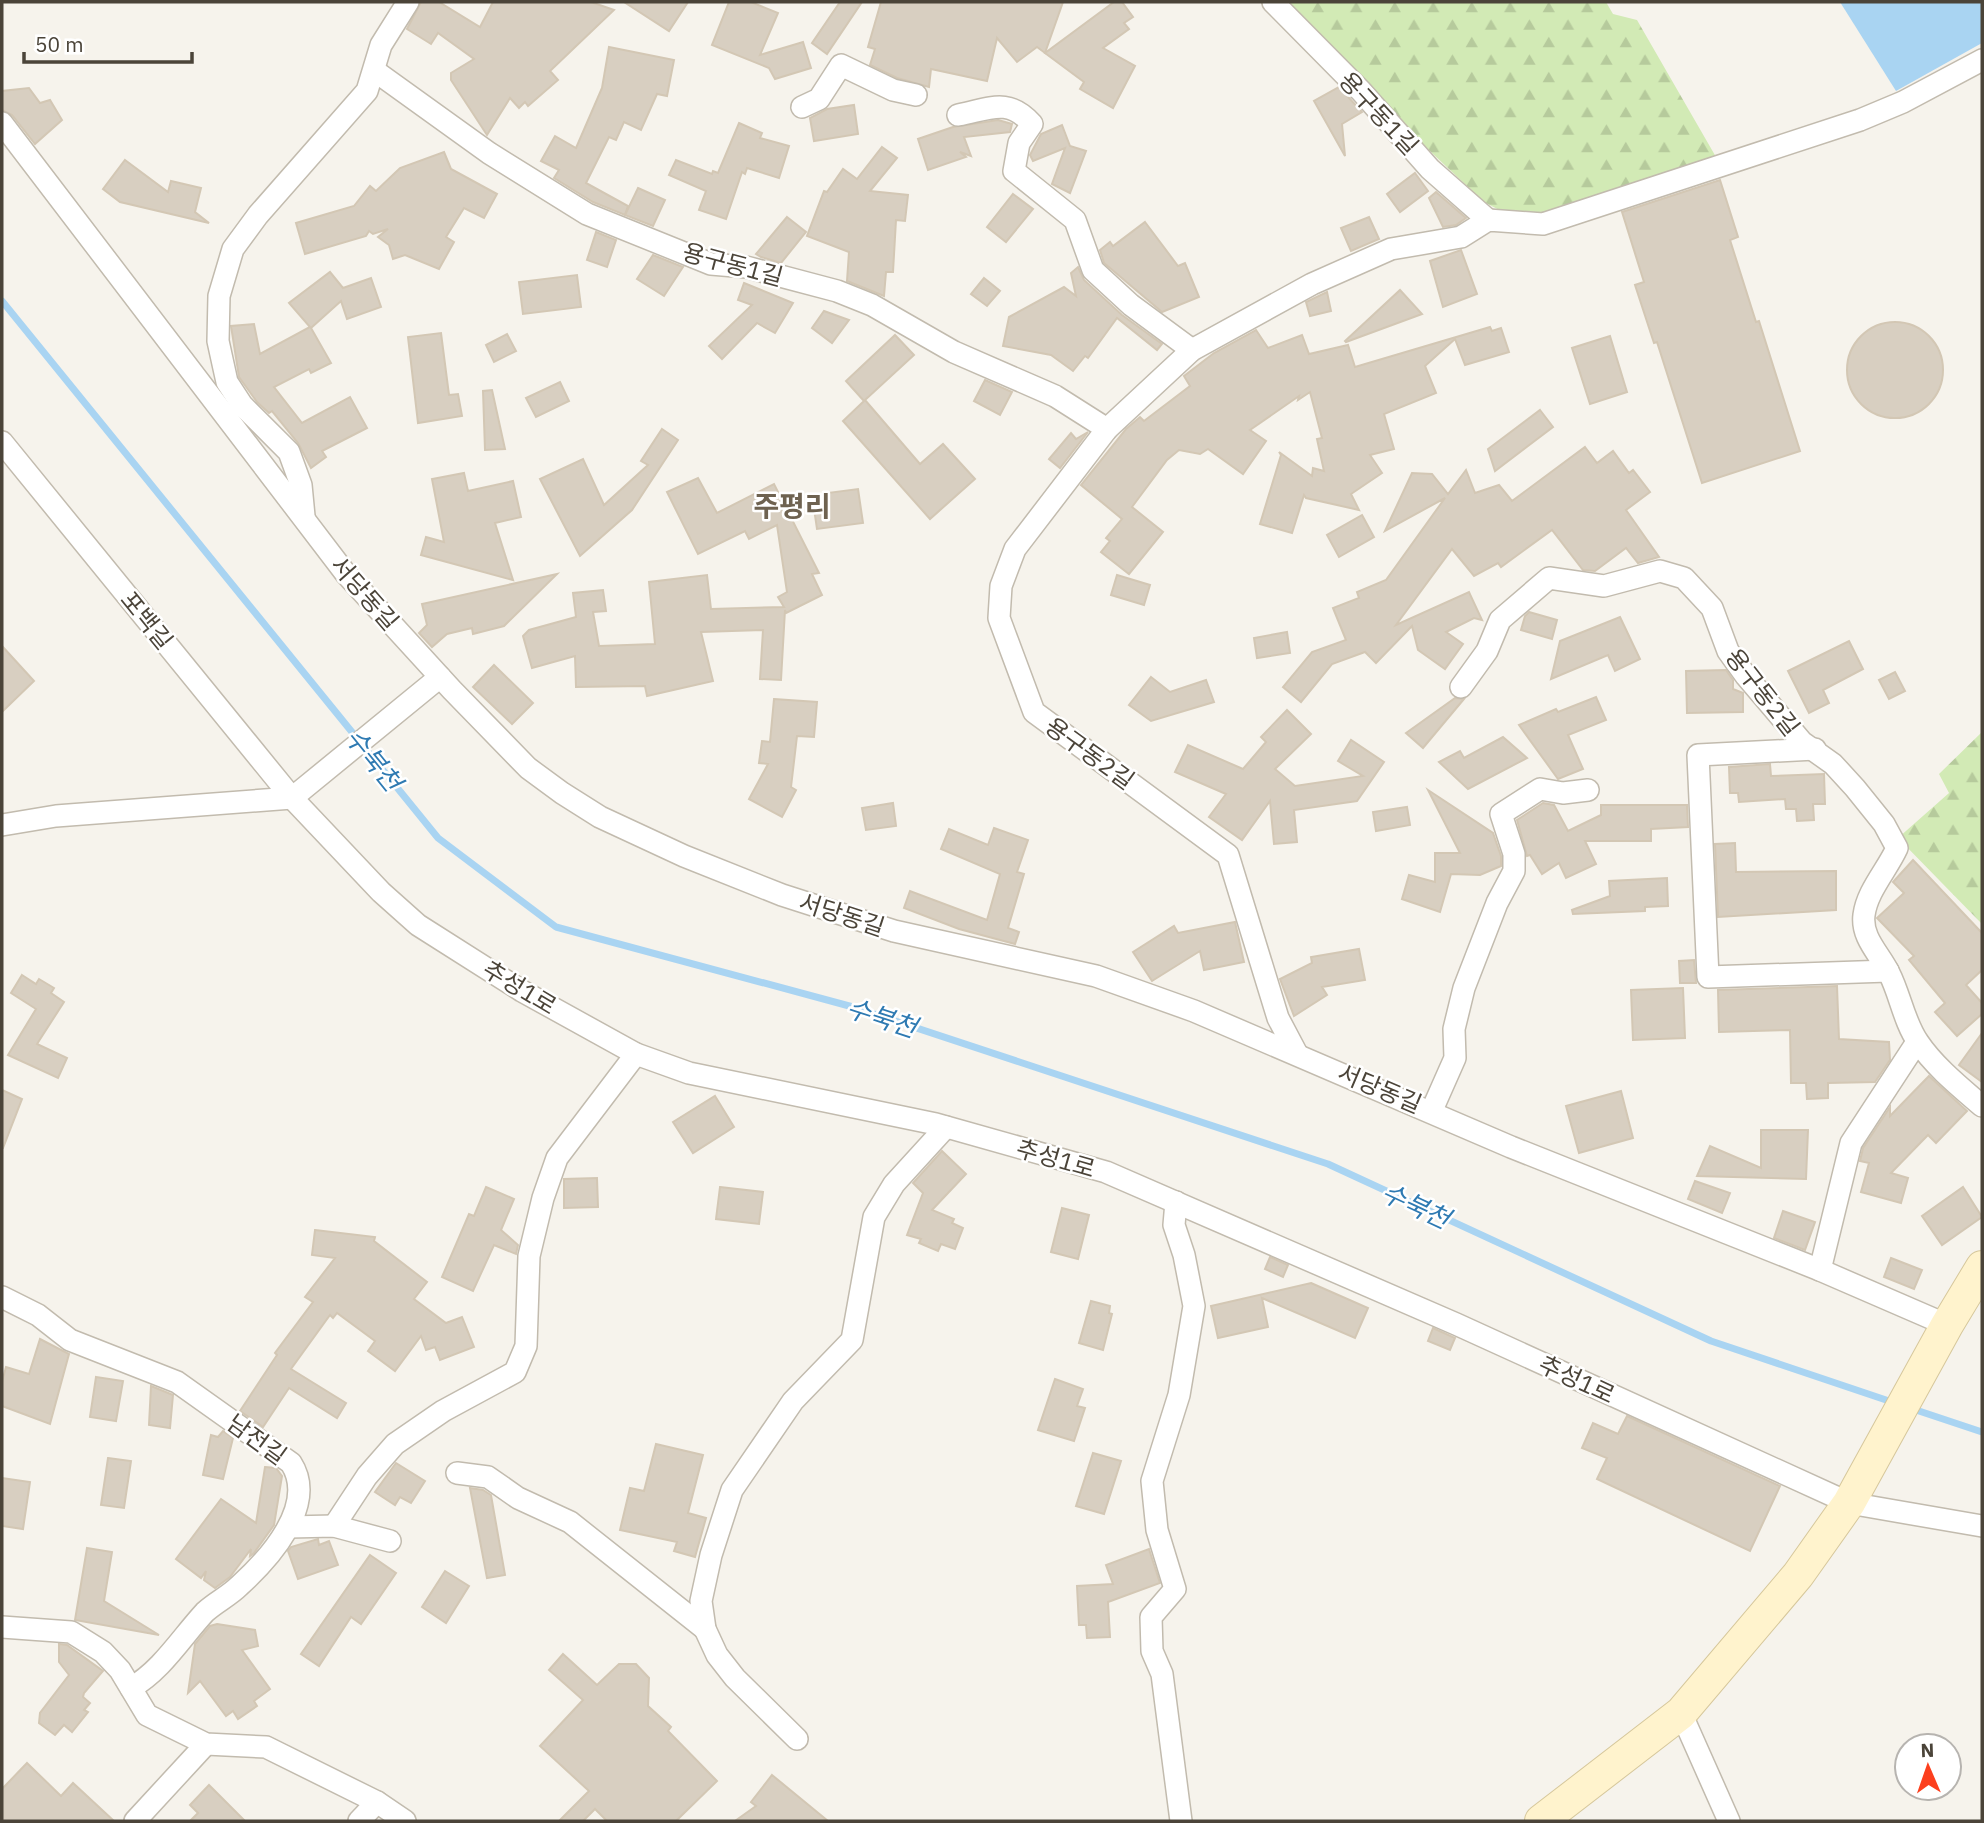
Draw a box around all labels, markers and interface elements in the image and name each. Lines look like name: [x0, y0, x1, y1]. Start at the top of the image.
scale bar: [24, 21, 192, 65]
text: 50 m: [35, 30, 84, 58]
street label: 용구동1길: [1332, 65, 1426, 161]
street label: 용구동1길: [679, 235, 787, 293]
district label: 주평리: [753, 487, 831, 524]
street label: 서당동길: [324, 549, 406, 637]
street label: 포백길: [114, 584, 180, 656]
street label: 용구동2길: [1719, 642, 1807, 742]
street label: 용구동2길: [1039, 710, 1141, 796]
water label: 수북천: [338, 720, 412, 800]
street label: 서당동길: [795, 885, 889, 943]
street label: 추성1로: [477, 953, 563, 1021]
water label: 수북천: [843, 990, 924, 1045]
street label: 서당동길: [1333, 1056, 1427, 1120]
street label: 추성1로: [1013, 1132, 1099, 1184]
water label: 수북천: [1376, 1174, 1458, 1237]
street label: 추성1로: [1534, 1347, 1620, 1411]
street label: 남전길: [221, 1407, 293, 1471]
north arrow: [1893, 1732, 1963, 1802]
text: N: [1920, 1738, 1935, 1762]

